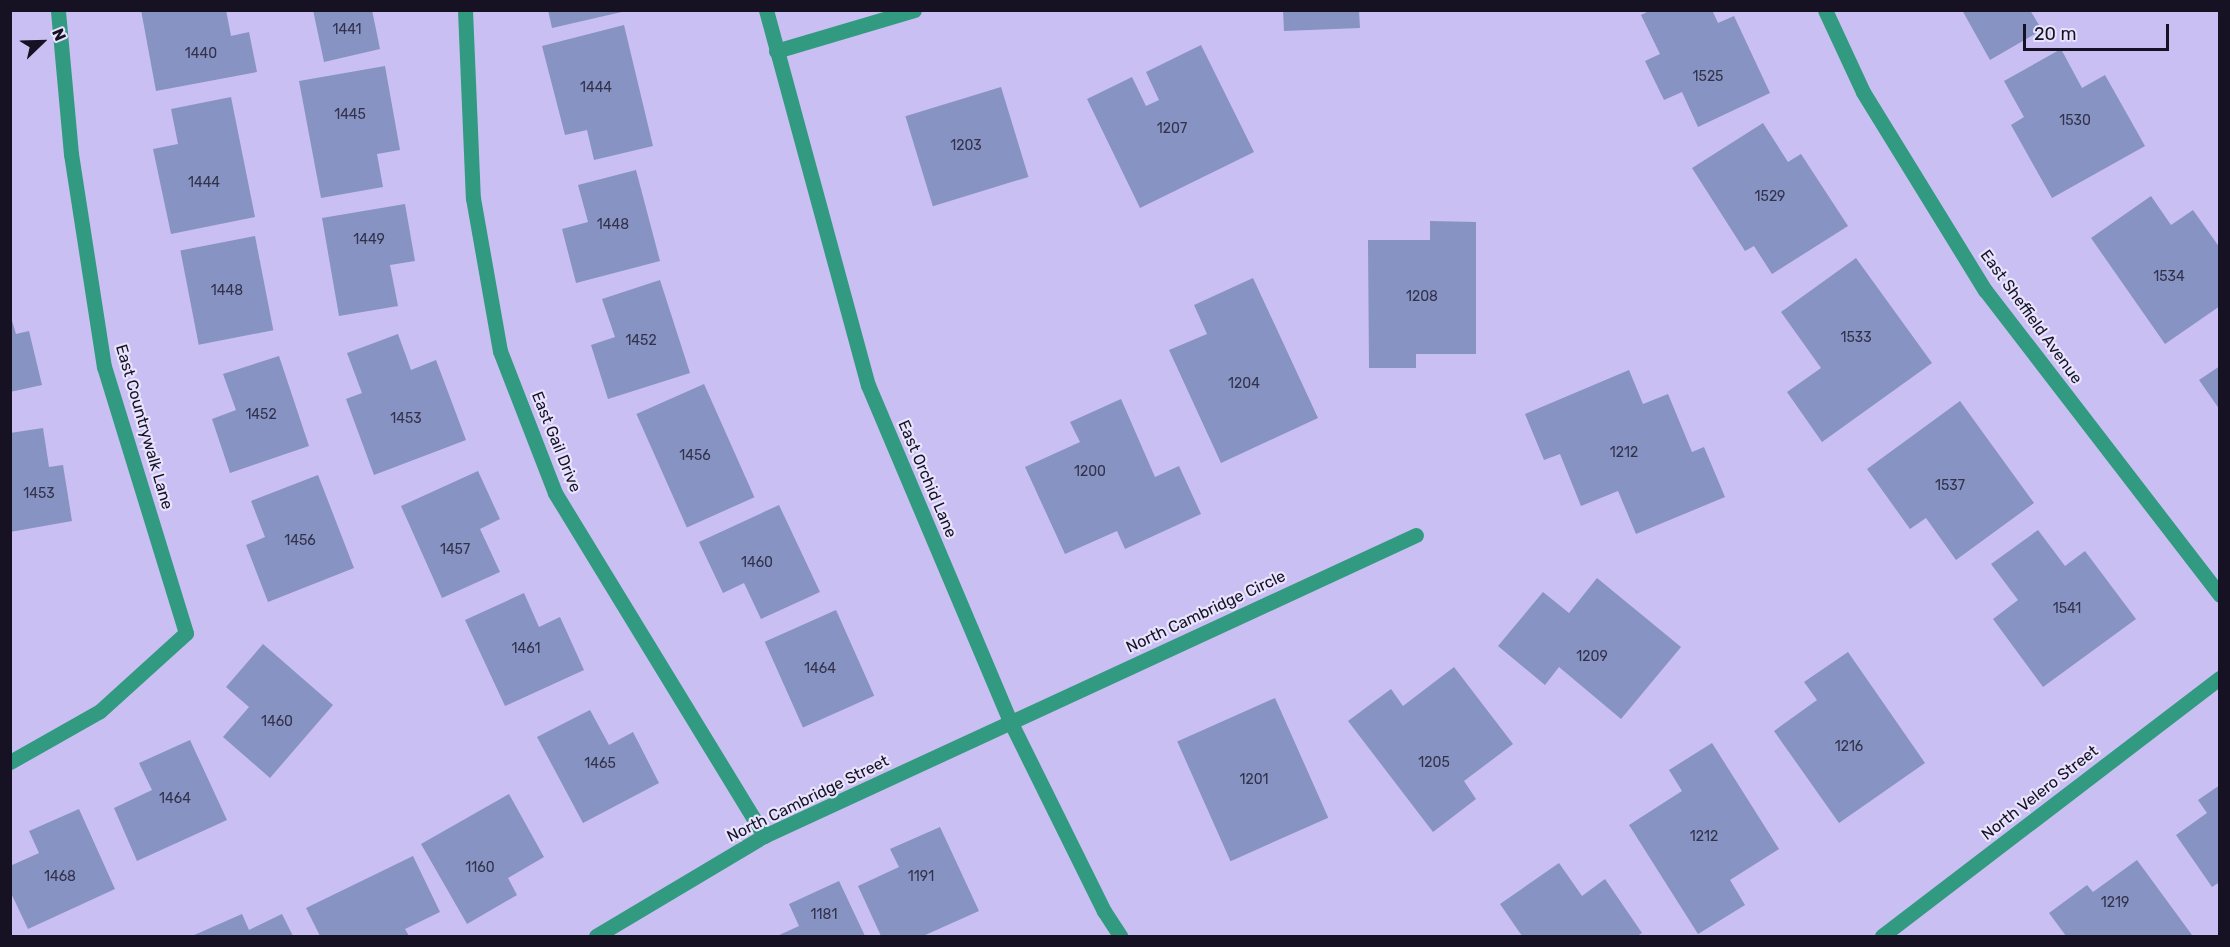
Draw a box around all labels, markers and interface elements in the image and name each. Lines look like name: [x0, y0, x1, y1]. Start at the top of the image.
north arrow: [12, 12, 72, 72]
scale bar: [2026, 12, 2172, 50]
house number: 1441: [332, 22, 362, 38]
text: 20 m: [2034, 23, 2076, 45]
text: N: [48, 26, 70, 44]
house number: 1440: [185, 46, 217, 62]
house number: 1525: [1693, 69, 1723, 85]
house number: 1444: [580, 80, 612, 96]
house number: 1445: [334, 107, 366, 123]
house number: 1530: [2059, 113, 2091, 129]
house number: 1207: [1157, 121, 1187, 137]
house number: 1203: [950, 138, 982, 154]
house number: 1444: [188, 175, 220, 191]
house number: 1529: [1755, 189, 1785, 205]
house number: 1448: [597, 217, 629, 233]
house number: 1449: [353, 232, 385, 248]
street label: East Sheffield Avenue: [1976, 246, 2086, 388]
house number: 1534: [2153, 269, 2185, 285]
house number: 1448: [211, 283, 243, 299]
house number: 1208: [1406, 289, 1438, 305]
house number: 1533: [1840, 330, 1872, 346]
house number: 1452: [625, 333, 657, 349]
street label: East Countrywalk Lane: [111, 342, 177, 512]
house number: 1204: [1228, 376, 1260, 392]
street label: East Gail Drive: [527, 389, 585, 495]
house number: 1452: [245, 407, 277, 423]
house number: 1453: [390, 411, 422, 427]
street label: East Orchid Lane: [894, 417, 960, 541]
house number: 1212: [1610, 445, 1638, 461]
house number: 1456: [679, 448, 711, 464]
house number: 1200: [1074, 464, 1106, 480]
house number: 1537: [1935, 478, 1965, 494]
house number: 1453: [23, 486, 55, 502]
house number: 1456: [284, 533, 316, 549]
house number: 1457: [440, 542, 470, 558]
house number: 1460: [741, 555, 773, 571]
street label: North Cambridge Circle: [1123, 567, 1289, 657]
house number: 1541: [2053, 601, 2081, 617]
house number: 1461: [512, 641, 540, 657]
house number: 1209: [1576, 649, 1608, 665]
house number: 1464: [804, 661, 836, 677]
house number: 1460: [261, 714, 293, 730]
house number: 1216: [1835, 739, 1863, 755]
street label: North Velero Street: [1978, 741, 2102, 845]
street label: North Cambridge Street: [724, 751, 892, 847]
house number: 1205: [1418, 755, 1450, 771]
house number: 1465: [584, 756, 616, 772]
house number: 1201: [1239, 772, 1269, 788]
house number: 1464: [159, 791, 191, 807]
house number: 1212: [1690, 829, 1718, 845]
house number: 1160: [465, 860, 495, 876]
house number: 1468: [44, 869, 76, 885]
house number: 1191: [908, 869, 934, 885]
house number: 1219: [2101, 895, 2129, 911]
house number: 1181: [811, 907, 837, 923]

